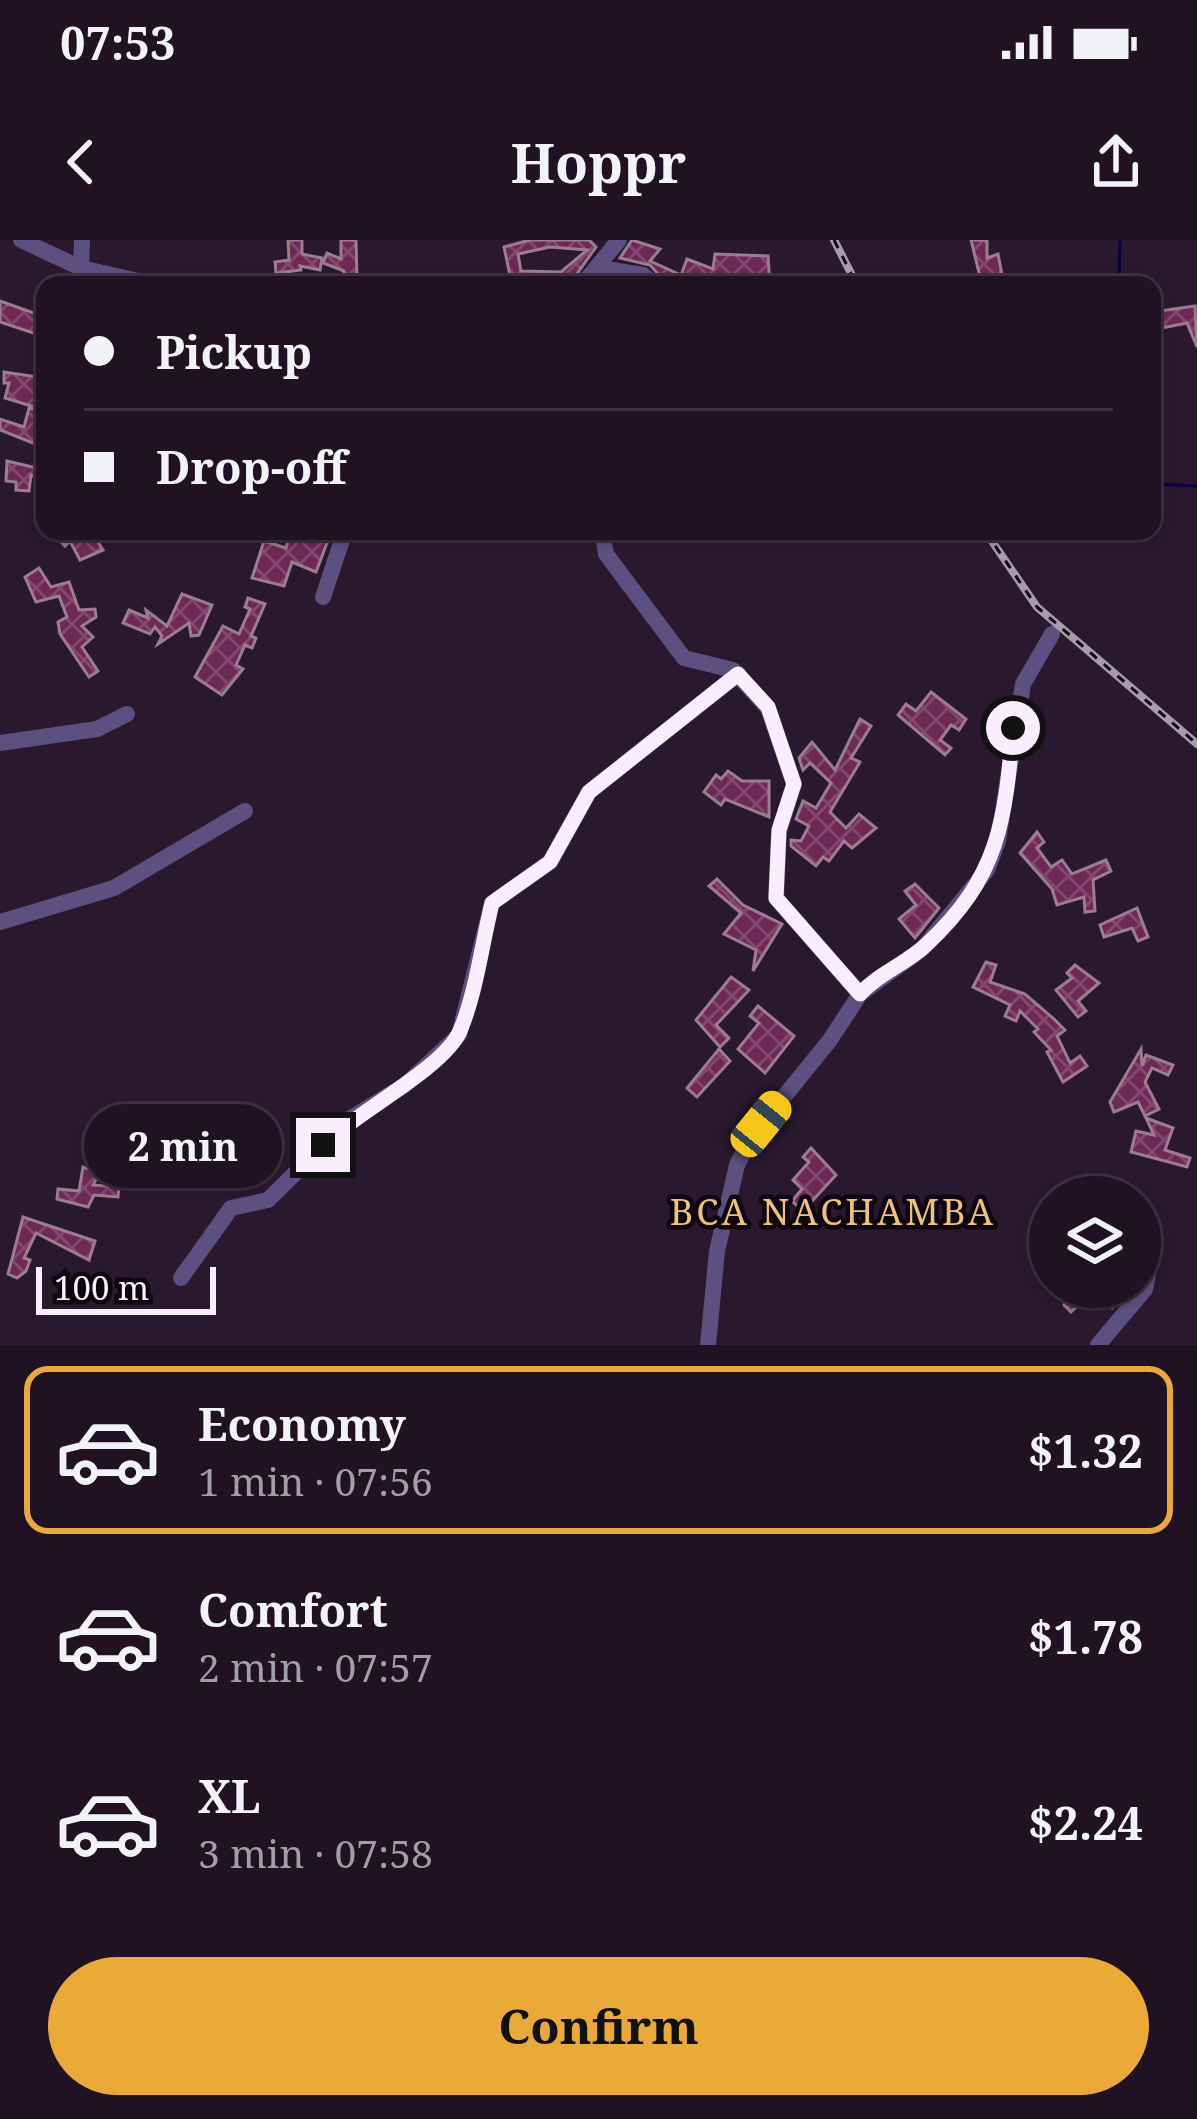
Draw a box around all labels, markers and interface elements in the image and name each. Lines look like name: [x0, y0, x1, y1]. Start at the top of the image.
text: 07:53: [60, 12, 175, 73]
text: Hoppr: [511, 125, 686, 199]
icon: back: [48, 129, 114, 195]
icon: share: [1083, 129, 1149, 195]
text: Pickup: [156, 321, 312, 382]
text: Drop-off: [156, 436, 347, 497]
route start: [986, 701, 1040, 755]
car: [724, 1085, 798, 1163]
callout: 2 min: [83, 1103, 281, 1187]
route end: [296, 1118, 350, 1172]
text: 2 min: [128, 1119, 238, 1172]
map controls: [1029, 1176, 1161, 1308]
button: layers: [1029, 1176, 1161, 1308]
district label: BCA NACHAMBA: [670, 1187, 996, 1236]
scale bar: [36, 1261, 216, 1314]
text: 100 m: [54, 1265, 149, 1310]
text: Economy: [198, 1393, 406, 1454]
icon: car: [54, 1396, 162, 1504]
text: $1.32: [1028, 1420, 1143, 1481]
text: 1 min · 07:56: [198, 1454, 433, 1507]
text: Comfort: [198, 1579, 388, 1640]
icon: car: [54, 1582, 162, 1690]
text: $1.78: [1028, 1606, 1143, 1667]
text: 2 min · 07:57: [198, 1640, 433, 1693]
text: XL: [198, 1765, 260, 1826]
icon: car: [54, 1768, 162, 1876]
text: $2.24: [1028, 1792, 1143, 1853]
text: 3 min · 07:58: [198, 1826, 433, 1879]
button: Confirm: [48, 1957, 1149, 2095]

